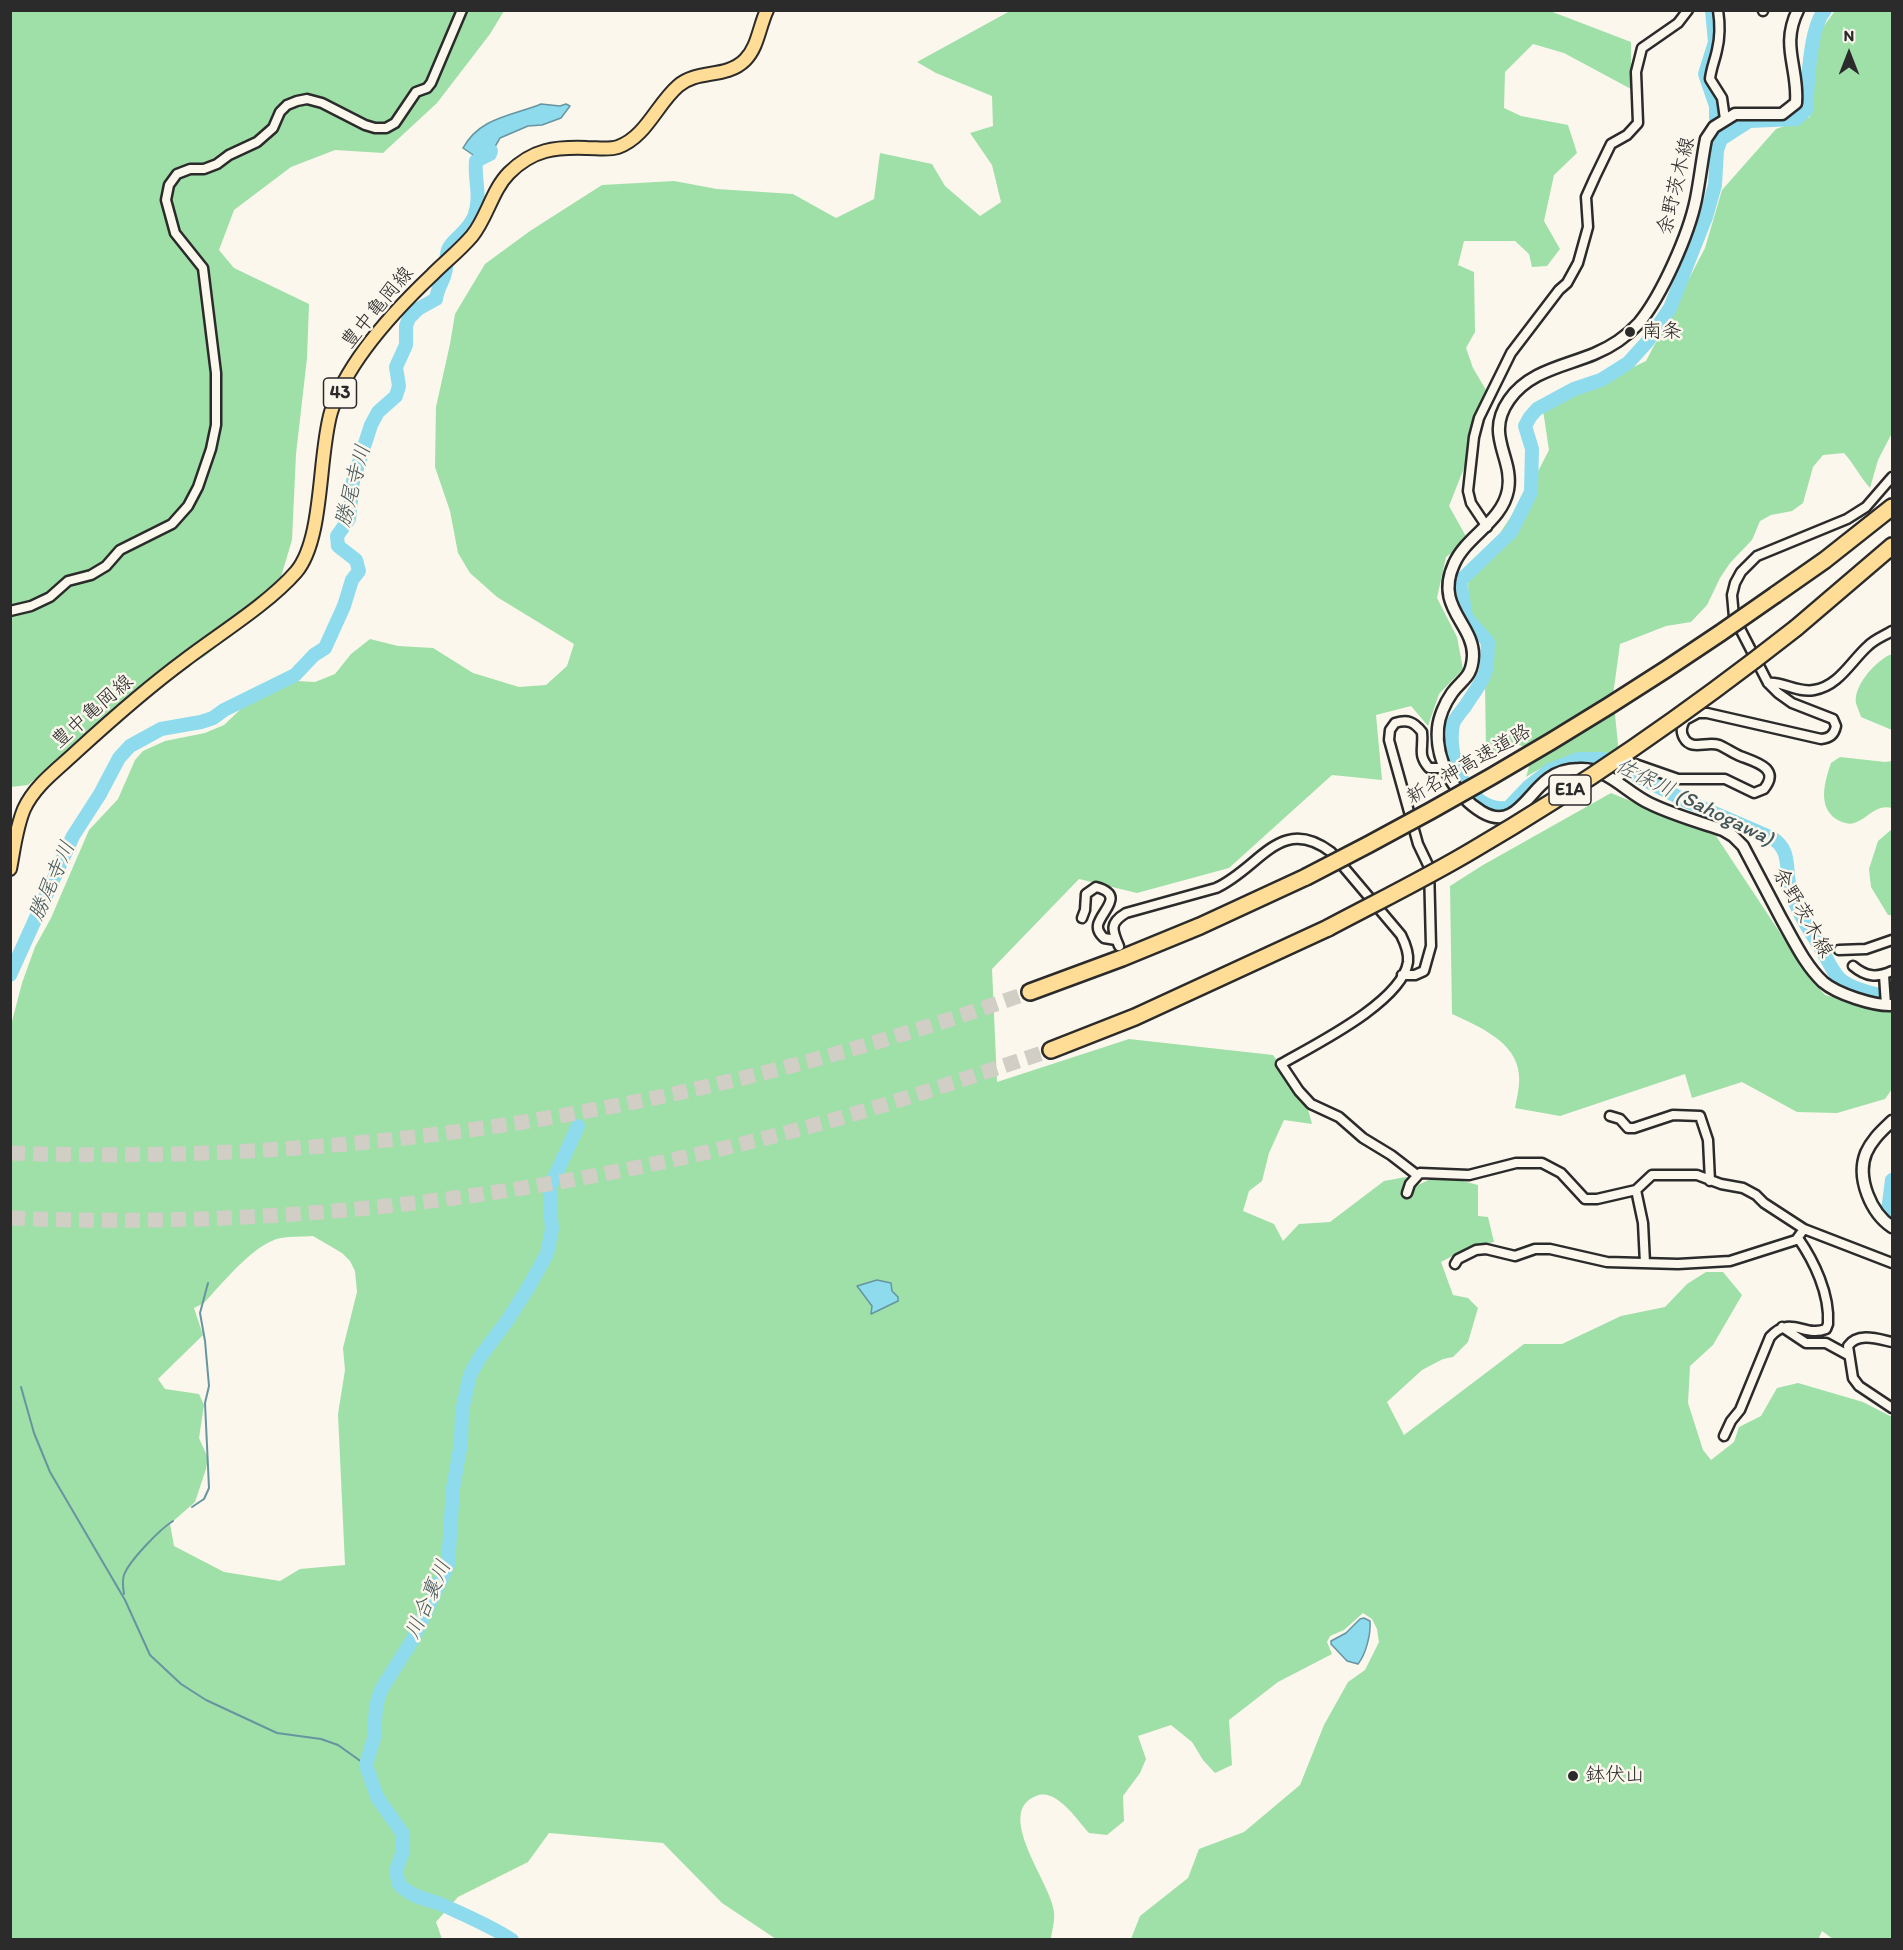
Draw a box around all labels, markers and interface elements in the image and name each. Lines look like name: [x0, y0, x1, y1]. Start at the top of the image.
north arrow: [1819, 24, 1879, 84]
text: N: [1844, 26, 1854, 45]
street label: 余野茨木線: [1653, 135, 1701, 237]
street label: 豊中亀岡線: [337, 262, 419, 354]
place label: 南条: [1642, 320, 1682, 344]
marker: 南条: [1623, 325, 1637, 339]
road number: 43: [324, 378, 356, 408]
water label: 勝尾寺川: [331, 442, 377, 530]
street label: 豊中亀岡線: [47, 670, 139, 754]
street label: 新名神高速道路: [1402, 720, 1536, 810]
water label: 佐保川 (Sahogawa): [1611, 754, 1777, 852]
road number: E1A: [1549, 775, 1591, 805]
water label: 勝尾寺川: [24, 838, 82, 924]
street label: 余野茨木線: [1767, 864, 1837, 962]
water label: 川合裏川: [400, 1557, 458, 1643]
place label: 鉢伏山: [1585, 1764, 1645, 1788]
marker: 鉢伏山: [1566, 1769, 1580, 1783]

